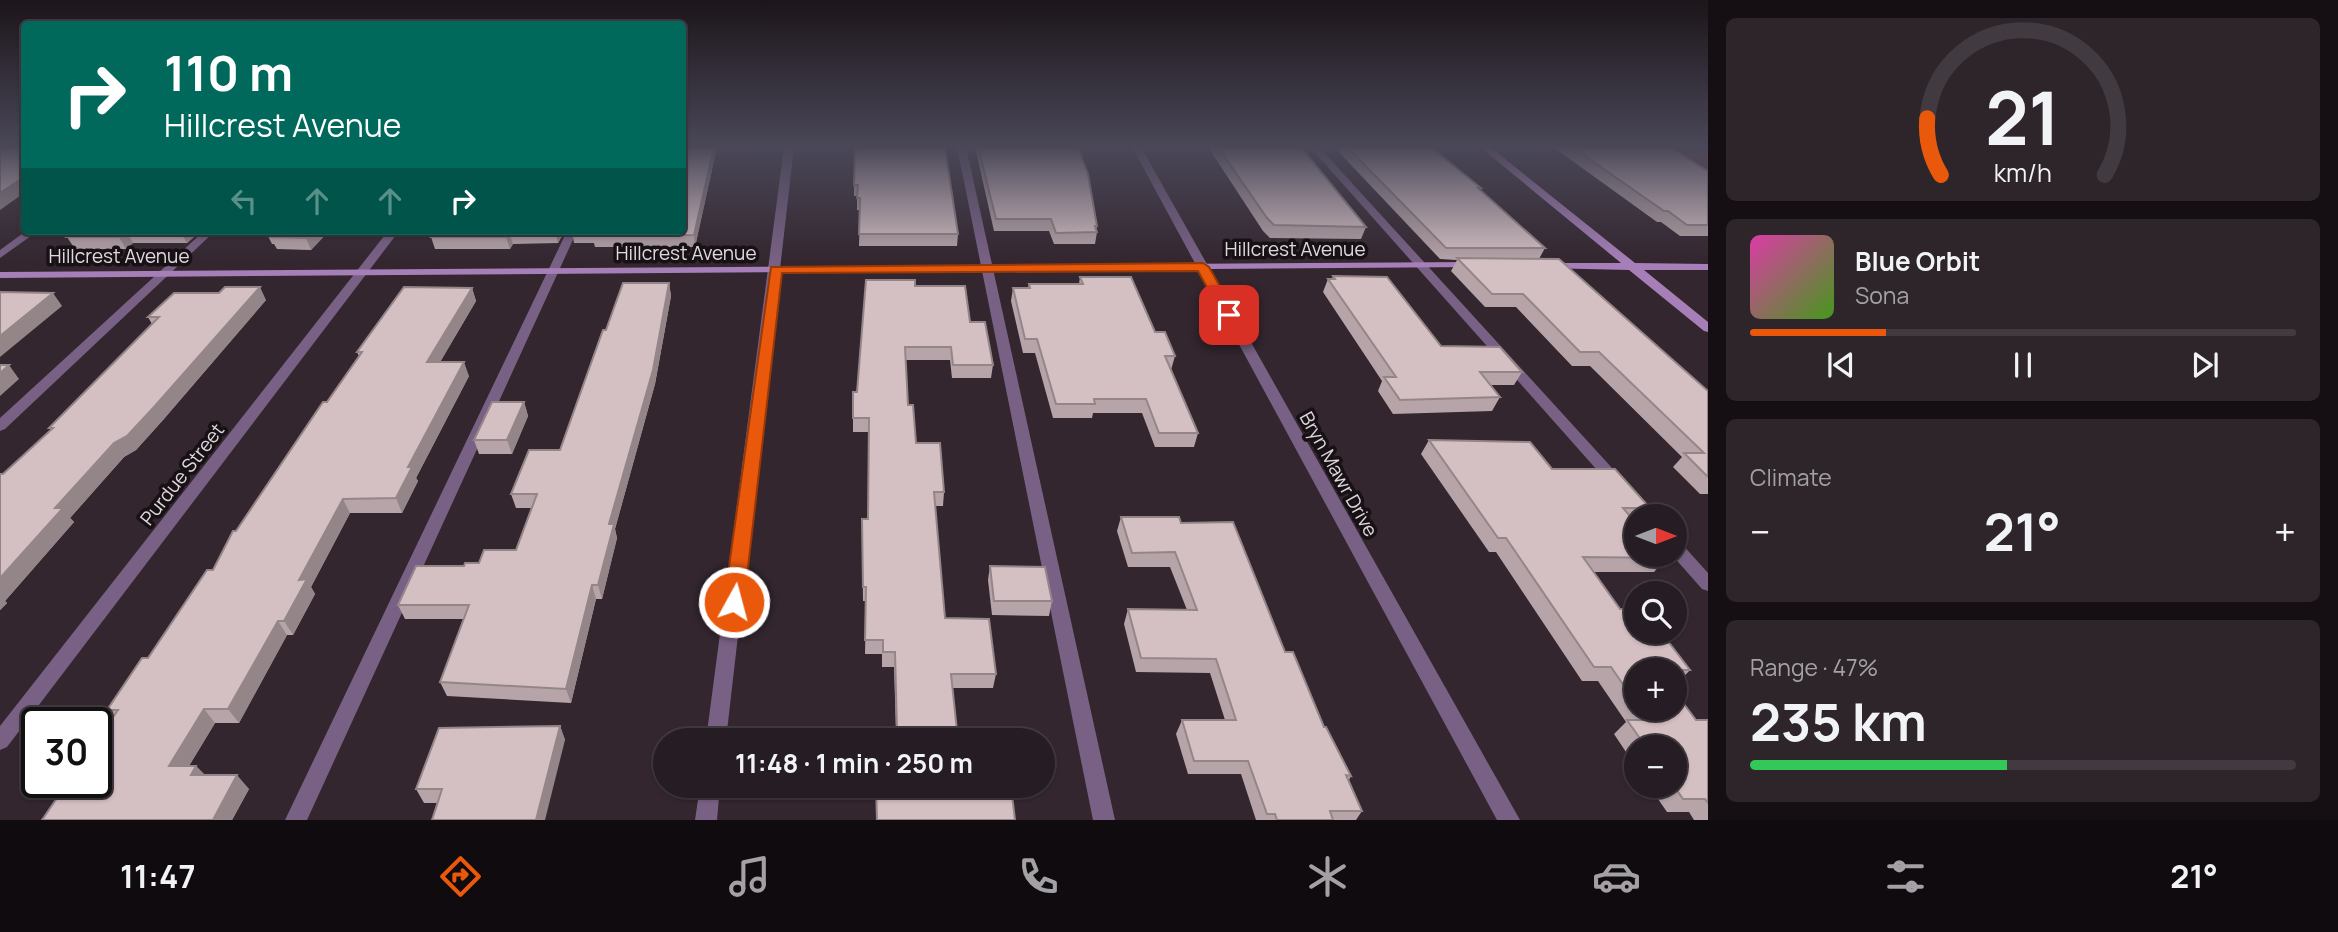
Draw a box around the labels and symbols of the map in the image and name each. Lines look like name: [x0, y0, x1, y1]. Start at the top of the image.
street label: Hillcrest Avenue: [1224, 236, 1366, 262]
street label: Hillcrest Avenue: [615, 240, 757, 266]
street label: Hillcrest Avenue: [48, 243, 190, 269]
pin: [1199, 285, 1259, 345]
street label: Bryn Mawr Drive: [1294, 407, 1384, 541]
street label: Purdue Street: [134, 418, 230, 530]
north arrow: [1624, 504, 1687, 567]
position arrow: [697, 565, 771, 639]
speed limit sign: 30: [21, 707, 112, 798]

